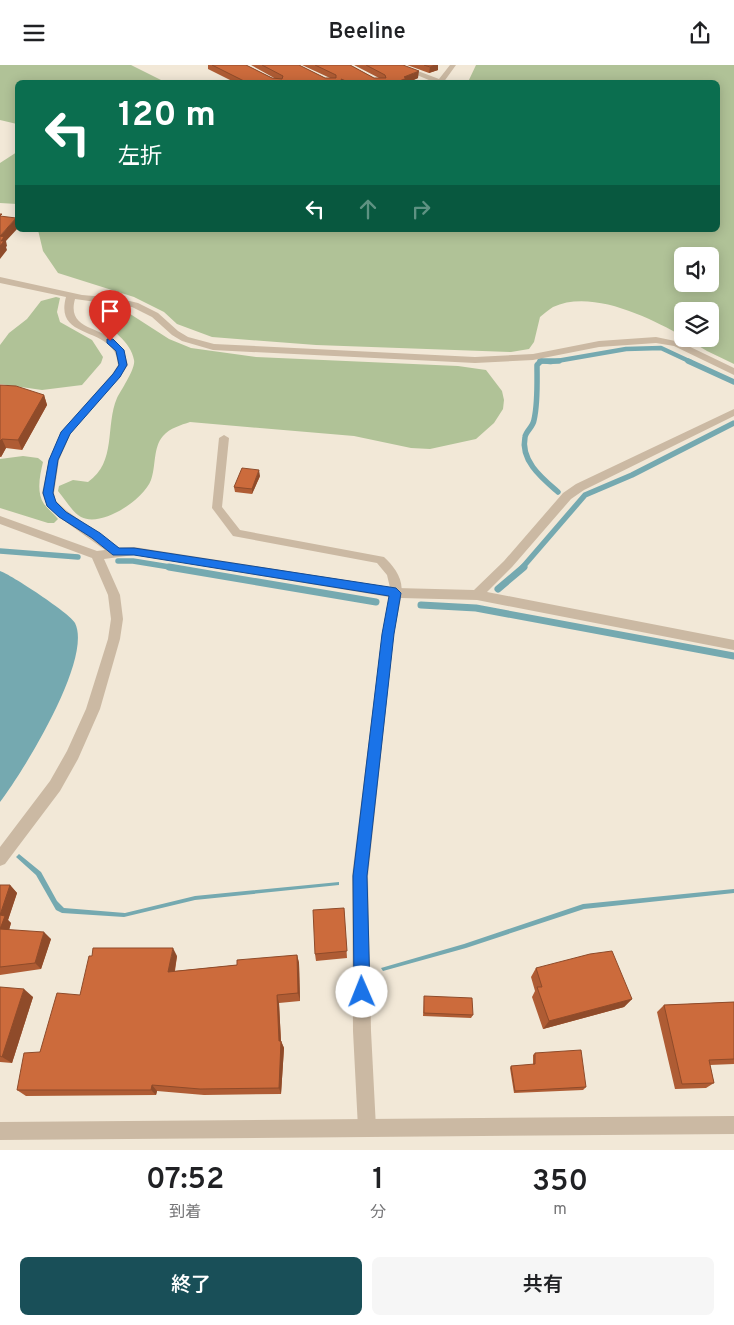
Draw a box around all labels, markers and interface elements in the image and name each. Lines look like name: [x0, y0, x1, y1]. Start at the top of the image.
icon: menu: [20, 19, 48, 47]
text: Beeline: [328, 19, 406, 46]
icon: share: [686, 19, 714, 47]
text: 120 m: [118, 94, 216, 138]
icon: left: [35, 100, 100, 165]
text: 左折: [118, 144, 162, 171]
icon: left: [301, 195, 329, 223]
icon: ahead: [354, 195, 382, 223]
icon: right: [407, 195, 435, 223]
map controls: [674, 247, 719, 347]
button: sound: [674, 247, 719, 292]
pin: [89, 290, 131, 341]
icon: arrive: [96, 297, 124, 325]
button: layers: [674, 302, 719, 347]
position arrow: [335, 965, 387, 1017]
text: 07:52: [146, 1162, 224, 1199]
text: 1: [372, 1162, 384, 1199]
text: 350: [532, 1164, 588, 1201]
text: m: [553, 1200, 567, 1220]
text: 到着: [169, 1203, 201, 1223]
text: 分: [370, 1203, 386, 1223]
button: 終了: [20, 1257, 362, 1315]
button: 共有: [372, 1257, 714, 1315]

